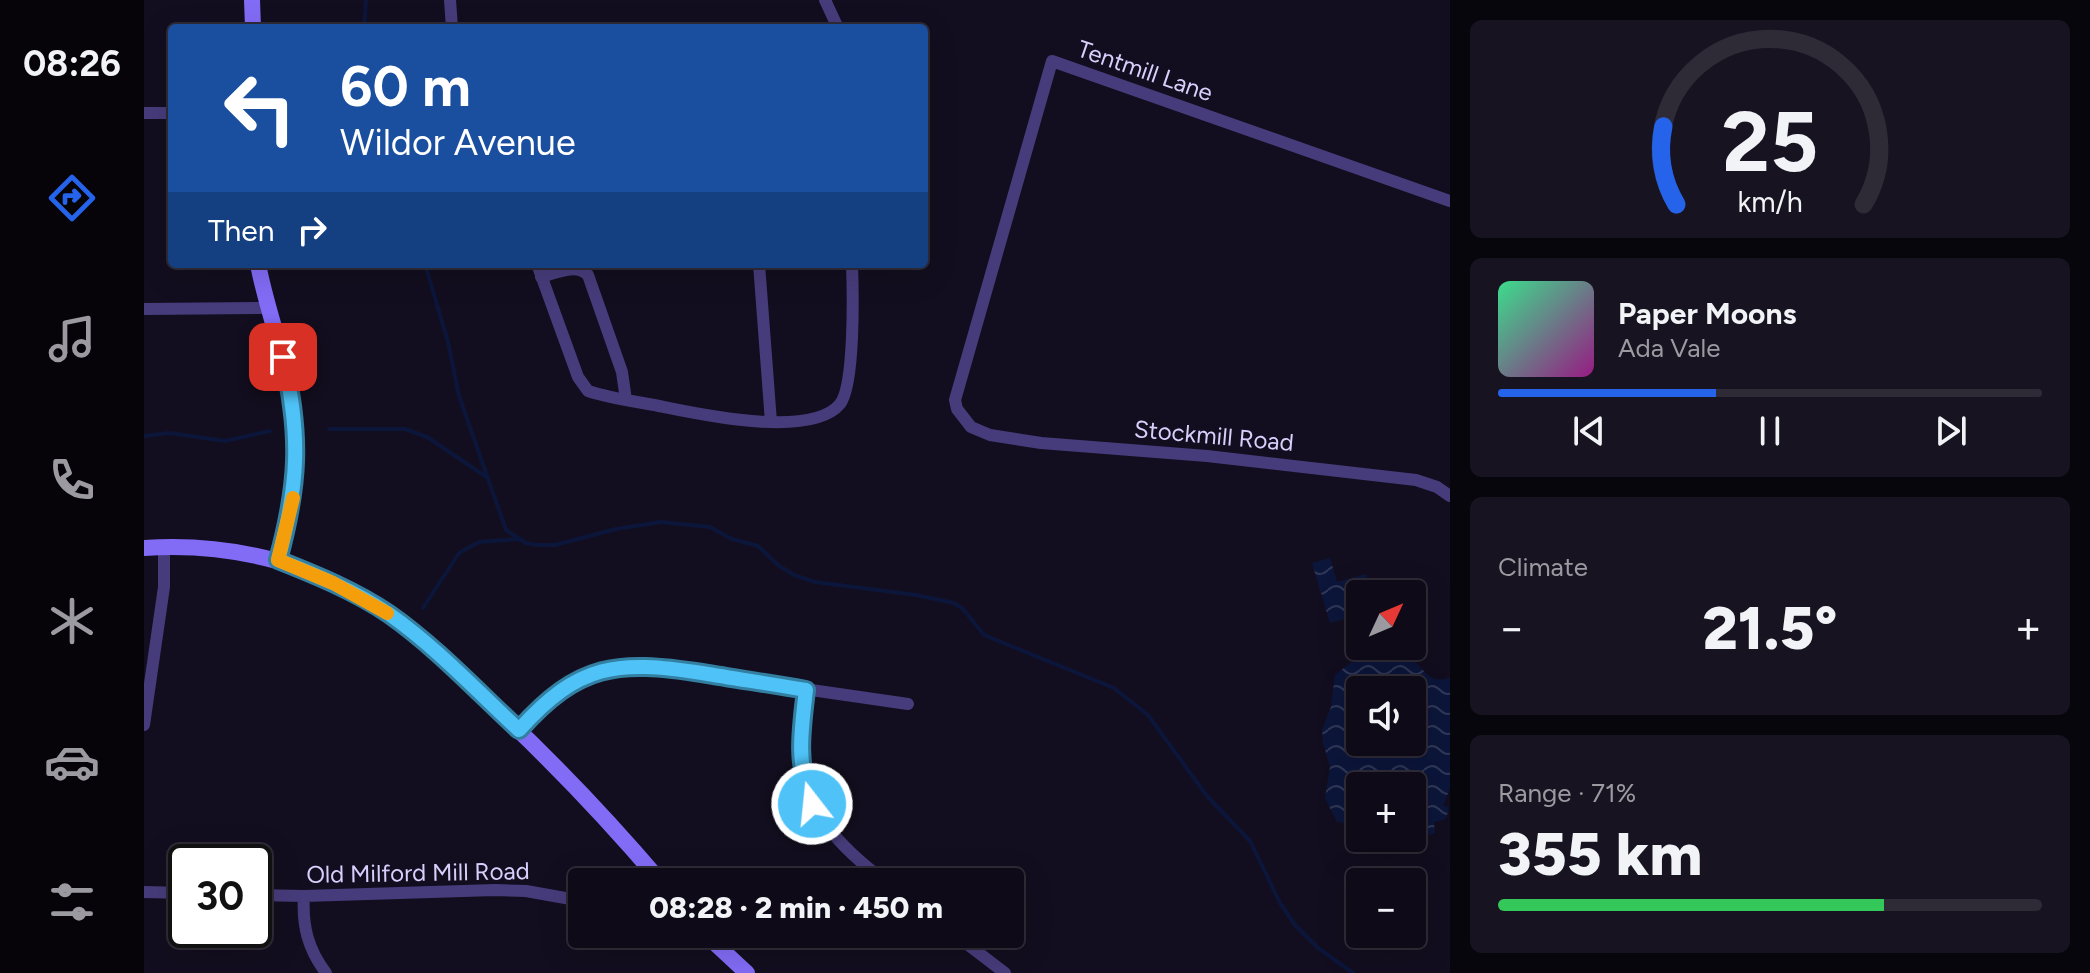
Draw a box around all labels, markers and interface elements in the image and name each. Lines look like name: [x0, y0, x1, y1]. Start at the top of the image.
street label: Tentmill Lane: [1074, 34, 1217, 107]
text: 08:26: [23, 42, 121, 85]
text: 60 m: [340, 53, 471, 120]
icon: left: [208, 56, 312, 160]
text: 25: [1722, 92, 1818, 192]
text: Wildor Avenue: [340, 121, 576, 164]
icon: directions: [44, 170, 100, 226]
text: km/h: [1737, 185, 1803, 219]
icon: right: [290, 208, 334, 252]
text: Then: [208, 212, 274, 249]
text: Paper Moons: [1618, 295, 1797, 332]
icon: music: [44, 311, 100, 367]
pin: [249, 323, 317, 391]
text: Ada Vale: [1618, 332, 1721, 364]
icon: arrive: [261, 335, 305, 379]
icon: previous: [1567, 409, 1611, 453]
icon: pause: [1748, 409, 1792, 453]
icon: next: [1929, 409, 1973, 453]
street label: Stockmill Road: [1133, 414, 1295, 457]
icon: phone: [44, 452, 100, 508]
text: Climate: [1498, 551, 1588, 583]
north arrow: [1346, 580, 1426, 660]
map controls: [1346, 580, 1426, 948]
text: 21.5°: [1703, 592, 1837, 664]
icon: climate: [44, 593, 100, 649]
text: −: [1498, 601, 1525, 654]
text: +: [2015, 601, 2042, 654]
button: sound: [1346, 676, 1426, 756]
icon: car: [44, 734, 100, 790]
position arrow: [770, 762, 854, 846]
button: +: [1346, 772, 1426, 852]
text: Range · 71%: [1498, 777, 1636, 809]
text: 355 km: [1498, 818, 1702, 890]
speed limit sign: 30: [168, 844, 272, 948]
street label: Old Milford Mill Road: [306, 856, 530, 889]
button: −: [1346, 868, 1426, 948]
icon: filters: [44, 874, 100, 930]
text: 08:28 · 2 min · 450 m: [649, 889, 943, 926]

